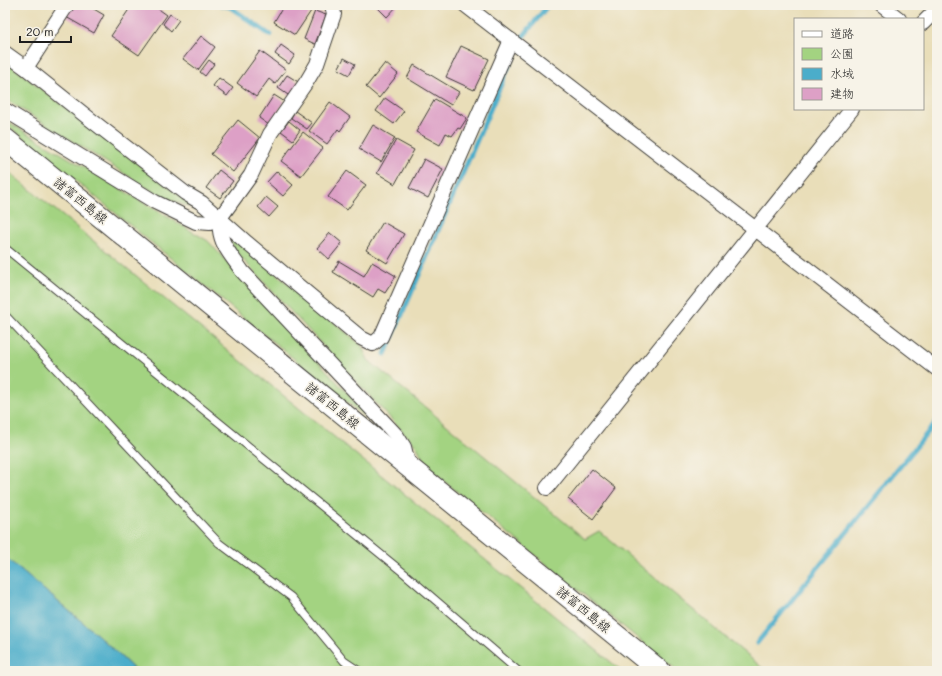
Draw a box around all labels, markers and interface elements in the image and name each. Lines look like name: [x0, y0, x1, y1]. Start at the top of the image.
scale bar: [20, 18, 71, 44]
legend: [794, 18, 924, 110]
text: 20 m: [26, 23, 54, 39]
text: 道路: [830, 25, 854, 41]
text: 公園: [830, 45, 854, 61]
text: 水域: [830, 65, 854, 81]
text: 建物: [830, 85, 854, 101]
street label: 諸富西島線: [51, 173, 113, 227]
street label: 諸富西島線: [303, 378, 365, 432]
street label: 諸富西島線: [554, 582, 616, 636]

